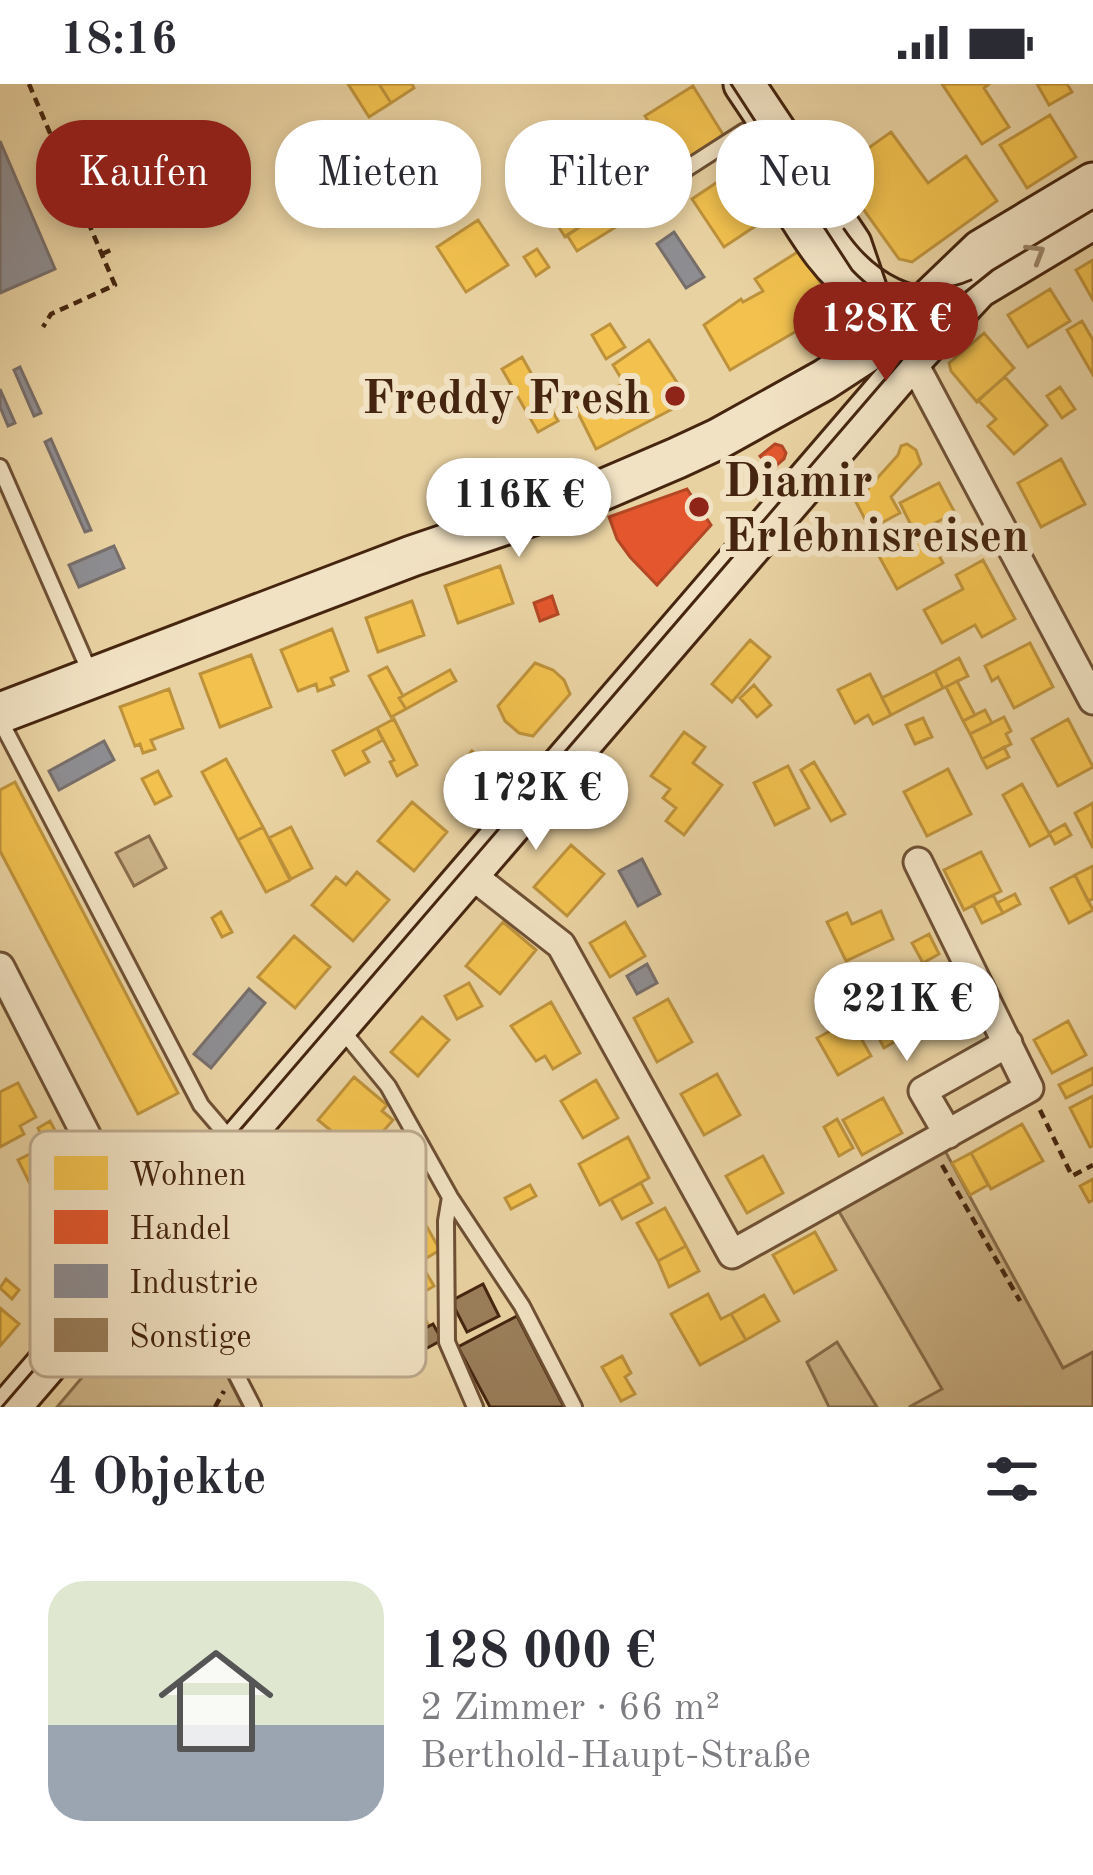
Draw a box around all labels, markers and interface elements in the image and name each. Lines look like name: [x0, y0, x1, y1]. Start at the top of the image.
text: 18:16: [60, 19, 177, 64]
chip: Kaufen: [36, 120, 251, 228]
chip: Mieten: [275, 120, 481, 228]
chip: Filter: [505, 120, 692, 228]
chip: Neu: [716, 120, 874, 228]
one-way arrow: [1023, 245, 1045, 267]
pin: 128K €: [788, 282, 984, 384]
text: 128K €: [820, 301, 952, 340]
place label: Freddy Fresh: [362, 376, 651, 424]
marker: Freddy Fresh: [662, 383, 688, 409]
pin: 116K €: [421, 458, 617, 560]
place label: Diamir Erlebnisreisen: [723, 459, 1029, 562]
text: 116K €: [453, 477, 585, 516]
marker: Diamir Erlebnisreisen: [686, 494, 712, 520]
pin: 172K €: [438, 751, 634, 853]
text: 172K €: [470, 770, 602, 809]
pin: 221K €: [809, 962, 1005, 1064]
text: 221K €: [841, 981, 973, 1020]
legend: [30, 1131, 426, 1377]
text: Wohnen: [129, 1160, 246, 1193]
text: Handel: [129, 1214, 231, 1247]
text: Industrie: [129, 1268, 258, 1301]
text: Sonstige: [129, 1322, 251, 1355]
icon: filters: [979, 1446, 1045, 1512]
text: 4 Objekte: [48, 1454, 267, 1505]
text: 128 000 €: [420, 1628, 656, 1679]
icon: home: [144, 1629, 288, 1773]
text: 2 Zimmer · 66 m²: [420, 1689, 720, 1728]
text: Berthold-Haupt-Straße: [420, 1737, 811, 1776]

